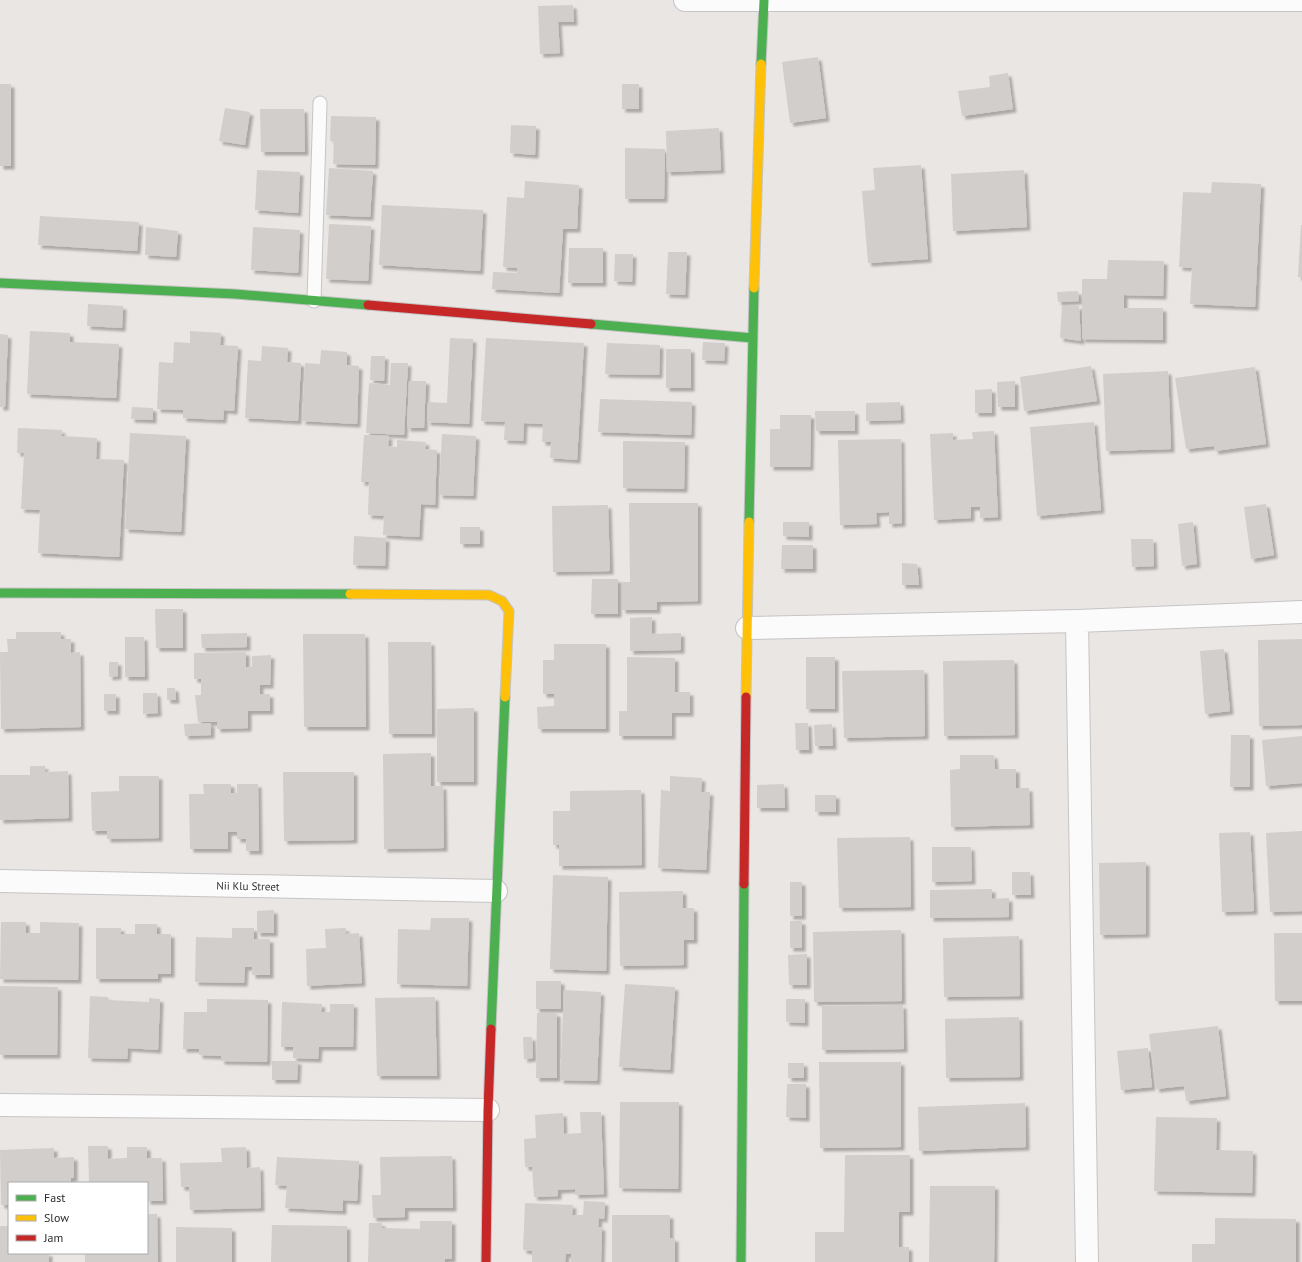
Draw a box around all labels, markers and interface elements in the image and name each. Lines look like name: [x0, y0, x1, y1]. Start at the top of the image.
street label: Nii Klu Street: [216, 878, 280, 894]
legend: [8, 1182, 148, 1254]
text: Fast: [44, 1190, 65, 1205]
text: Slow: [44, 1210, 69, 1225]
text: Jam: [43, 1230, 63, 1245]

